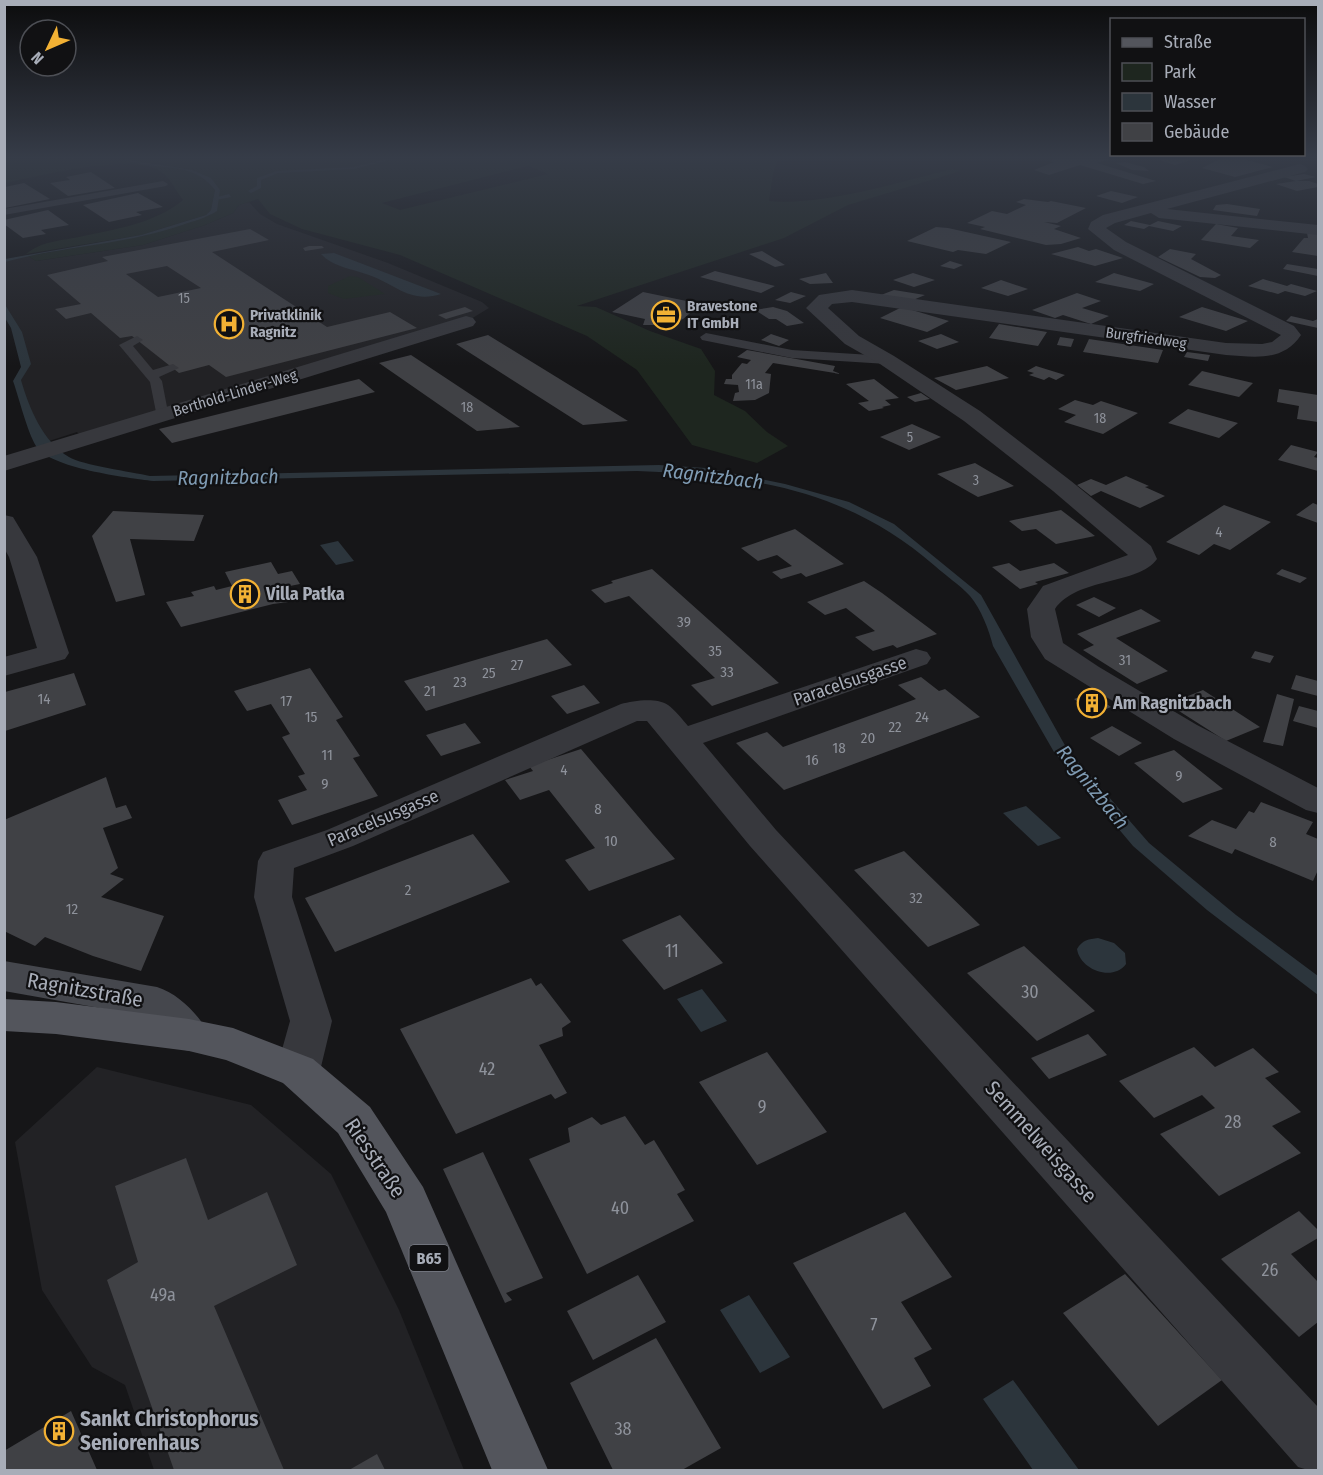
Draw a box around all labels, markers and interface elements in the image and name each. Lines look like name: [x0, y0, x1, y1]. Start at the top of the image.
north arrow: [18, 18, 78, 78]
legend: [1110, 18, 1305, 156]
text: Straße: [1164, 31, 1212, 53]
text: N: [27, 48, 48, 68]
text: Park: [1164, 61, 1197, 83]
text: Wasser: [1164, 91, 1217, 113]
text: Gebäude: [1164, 121, 1230, 143]
house number: 15: [178, 290, 190, 307]
place label: Bravestone IT GmbH: [687, 297, 758, 332]
office icon: Bravestone IT GmbH: [650, 299, 682, 331]
place label: Privatklinik Ragnitz: [250, 306, 322, 341]
hospital icon: Privatklinik Ragnitz: [213, 308, 245, 340]
street label: Burgfriedweg: [1104, 323, 1188, 353]
street label: Berthold-Linder-Weg: [171, 366, 299, 420]
house number: 11a: [745, 376, 763, 393]
house number: 18: [461, 399, 473, 416]
house number: 18: [1094, 410, 1106, 427]
house number: 5: [907, 429, 913, 446]
water label: Ragnitzbach: [661, 458, 765, 494]
water label: Ragnitzbach: [177, 464, 279, 490]
house number: 3: [973, 472, 979, 489]
house number: 4: [1215, 523, 1223, 541]
building icon: Villa Patka: [229, 578, 261, 610]
place label: Villa Patka: [265, 583, 345, 605]
house number: 39: [677, 613, 691, 631]
house number: 35: [708, 642, 722, 660]
street label: Paracelsusgasse: [790, 651, 910, 711]
house number: 31: [1119, 651, 1131, 669]
house number: 27: [511, 656, 523, 674]
house number: 33: [720, 663, 734, 681]
house number: 25: [482, 664, 496, 682]
house number: 23: [453, 673, 467, 691]
house number: 21: [424, 682, 436, 700]
building icon: Am Ragnitzbach: [1076, 687, 1108, 719]
house number: 14: [37, 690, 51, 708]
house number: 17: [280, 692, 292, 710]
place label: Am Ragnitzbach: [1112, 692, 1232, 714]
house number: 15: [305, 708, 317, 726]
house number: 24: [915, 708, 929, 726]
house number: 22: [888, 718, 902, 736]
house number: 20: [861, 729, 875, 747]
house number: 18: [832, 739, 846, 757]
water label: Ragnitzbach: [1052, 740, 1134, 834]
house number: 11: [321, 746, 333, 764]
house number: 16: [805, 751, 819, 769]
house number: 4: [560, 761, 568, 779]
house number: 9: [1175, 767, 1183, 785]
house number: 9: [321, 775, 329, 793]
street label: Paracelsusgasse: [324, 785, 442, 851]
house number: 8: [594, 800, 602, 818]
house number: 10: [604, 832, 618, 850]
house number: 8: [1269, 833, 1277, 851]
house number: 2: [405, 881, 412, 899]
house number: 32: [909, 889, 923, 907]
house number: 12: [66, 900, 79, 918]
house number: 11: [665, 940, 679, 962]
street label: Ragnitzstraße: [25, 967, 145, 1013]
house number: 30: [1021, 981, 1039, 1003]
house number: 42: [479, 1058, 495, 1080]
street label: Semmelweisgasse: [979, 1076, 1103, 1208]
house number: 9: [758, 1096, 766, 1118]
house number: 28: [1225, 1111, 1241, 1133]
street label: Riesstraße: [339, 1113, 411, 1203]
house number: 40: [611, 1197, 629, 1219]
road number: B65: [410, 1245, 448, 1271]
house number: 26: [1262, 1259, 1279, 1281]
house number: 49a: [150, 1284, 176, 1306]
house number: 7: [870, 1314, 878, 1336]
place label: Sankt Christophorus Seniorenhaus: [80, 1406, 259, 1456]
building icon: Sankt Christophorus Seniorenhaus: [43, 1415, 75, 1447]
house number: 38: [614, 1418, 632, 1440]

